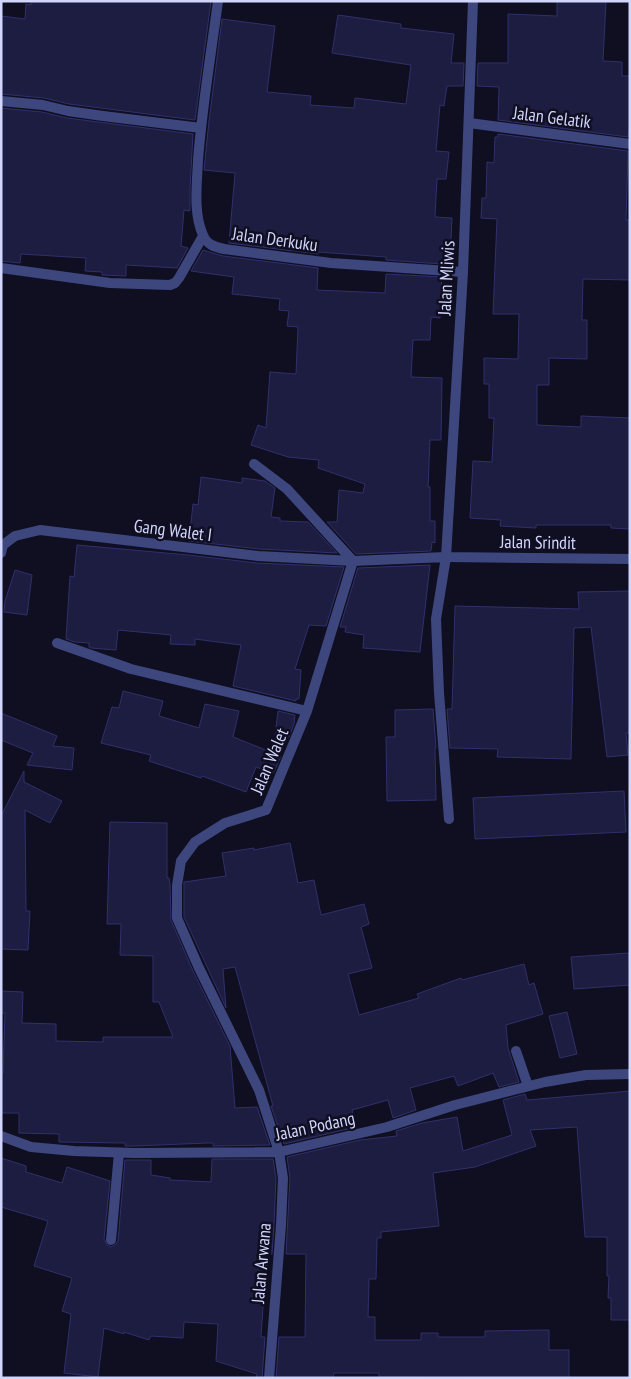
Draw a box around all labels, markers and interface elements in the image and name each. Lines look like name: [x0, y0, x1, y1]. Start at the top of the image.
street label: Jalan Gelatik: [511, 101, 592, 133]
street label: Jalan Derkuku: [230, 221, 319, 256]
street label: Jalan Mliwis: [433, 240, 459, 317]
street label: Gang Walet I: [133, 514, 213, 546]
street label: Jalan Srindit: [499, 530, 576, 554]
street label: Jalan Walet: [244, 724, 293, 798]
street label: Jalan Podang: [272, 1106, 357, 1146]
street label: Jalan Arwana: [246, 1222, 276, 1305]

